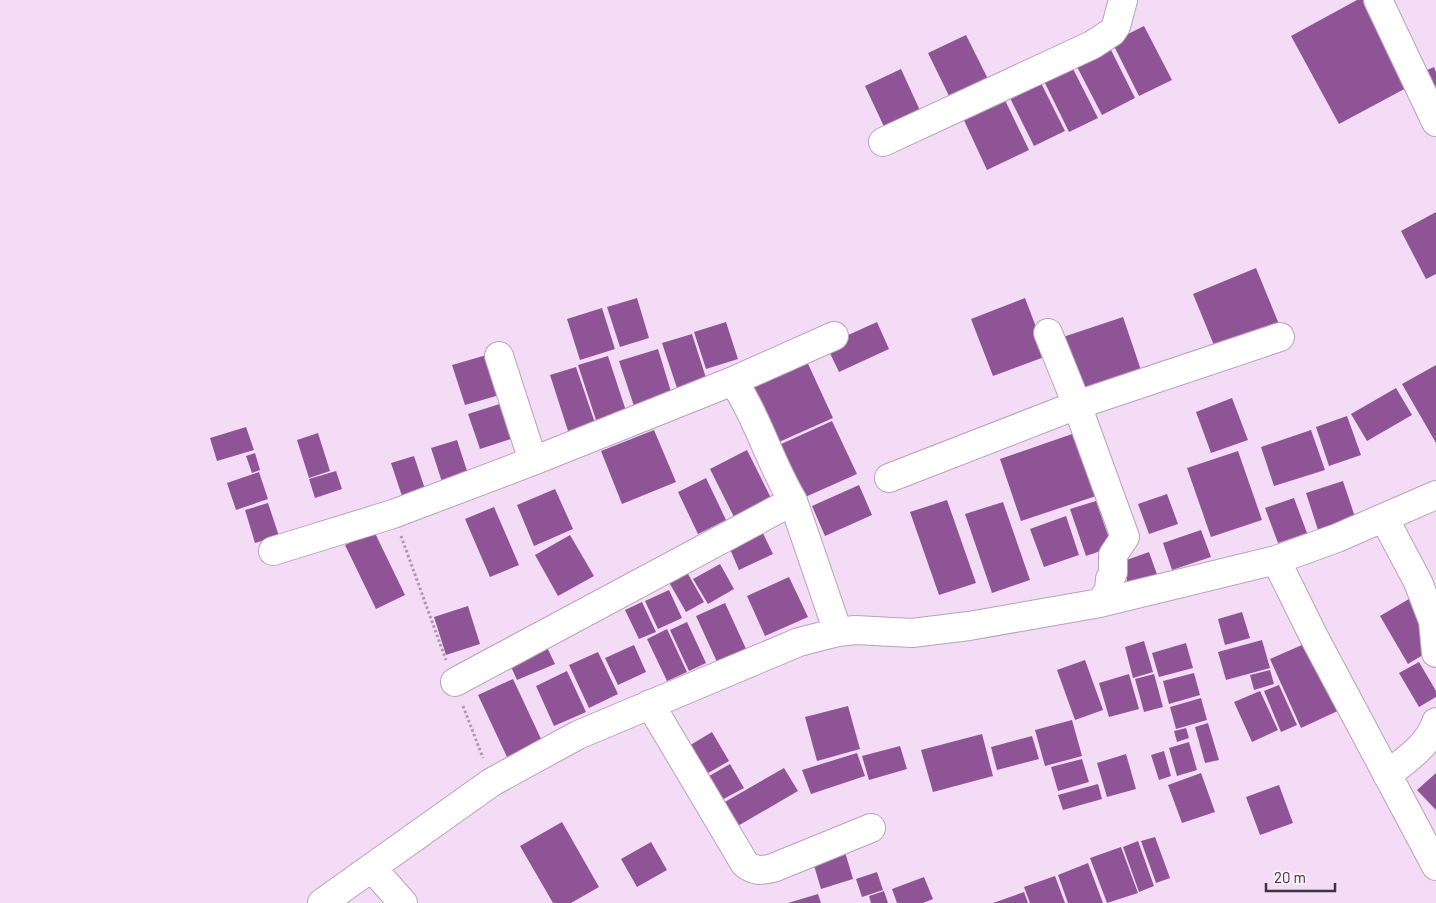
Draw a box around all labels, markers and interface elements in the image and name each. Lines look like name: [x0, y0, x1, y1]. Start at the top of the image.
scale bar: [1266, 860, 1335, 892]
text: 20 m: [1274, 868, 1306, 886]

